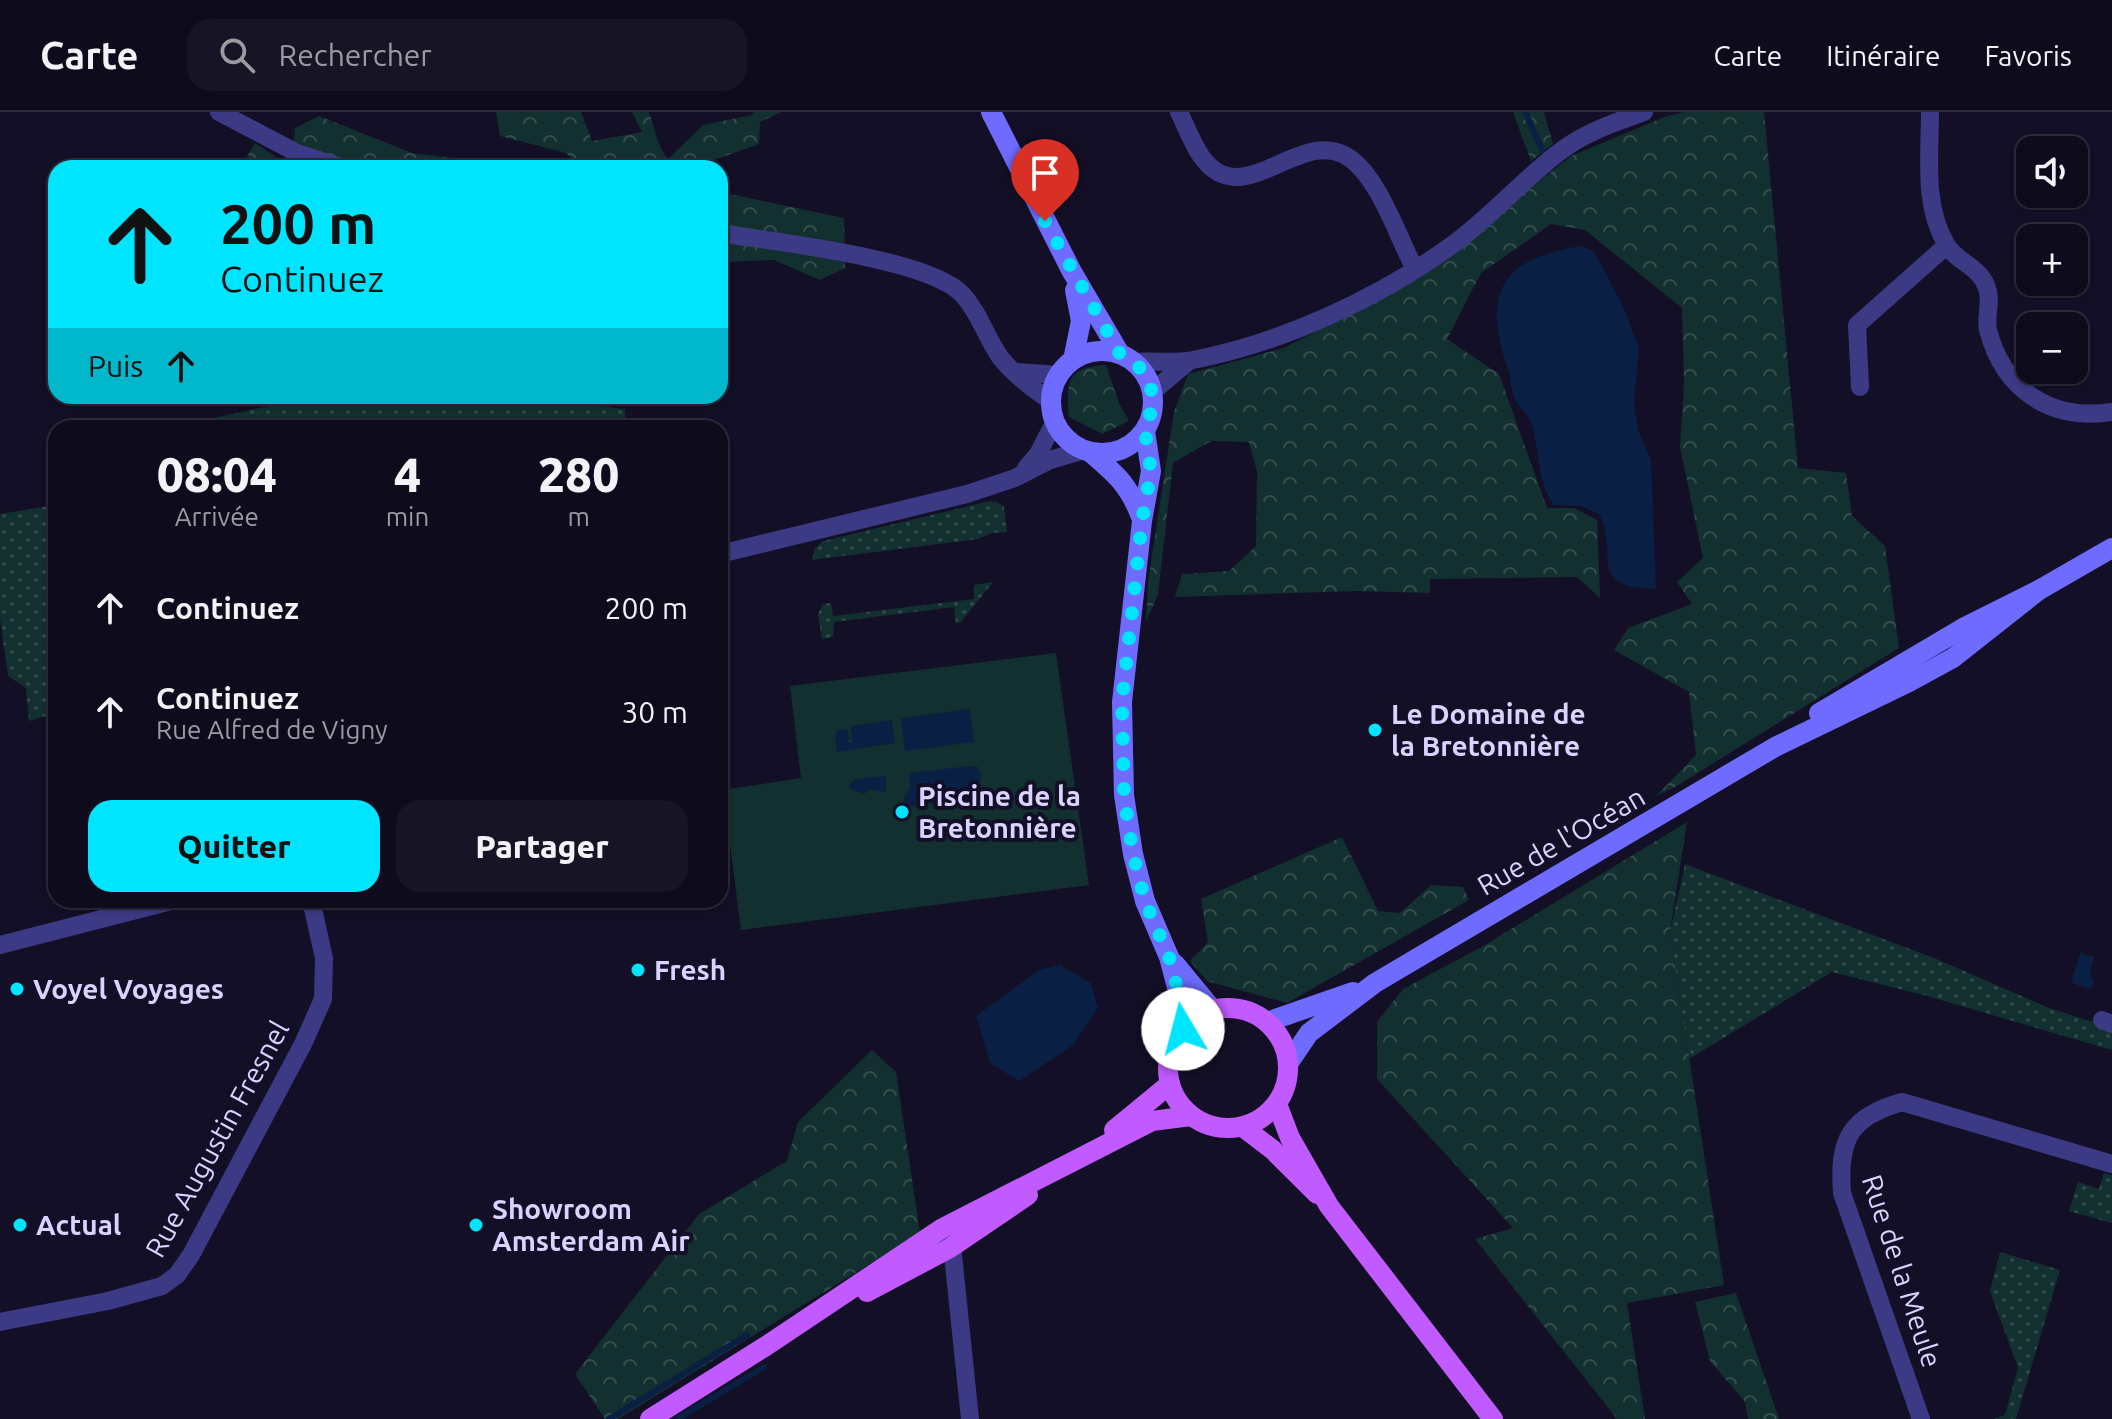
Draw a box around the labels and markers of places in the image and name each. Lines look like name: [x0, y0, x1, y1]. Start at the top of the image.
pin: [1011, 139, 1079, 221]
place label: Le Domaine de la Bretonnière: [1391, 698, 1586, 761]
marker: Le Domaine de la Bretonnière: [1366, 721, 1384, 739]
place label: Piscine de la Bretonnière: [918, 780, 1081, 843]
marker: Piscine de la Bretonnière: [893, 803, 911, 821]
place label: Fresh: [654, 954, 726, 985]
marker: Fresh: [629, 961, 647, 979]
place label: Voyel Voyages: [33, 973, 224, 1004]
marker: Voyel Voyages: [8, 980, 26, 998]
place label: Showroom Amsterdam Air: [492, 1193, 690, 1256]
place label: Actual: [36, 1209, 121, 1240]
marker: Actual: [11, 1216, 29, 1234]
marker: Showroom Amsterdam Air: [467, 1216, 485, 1234]

